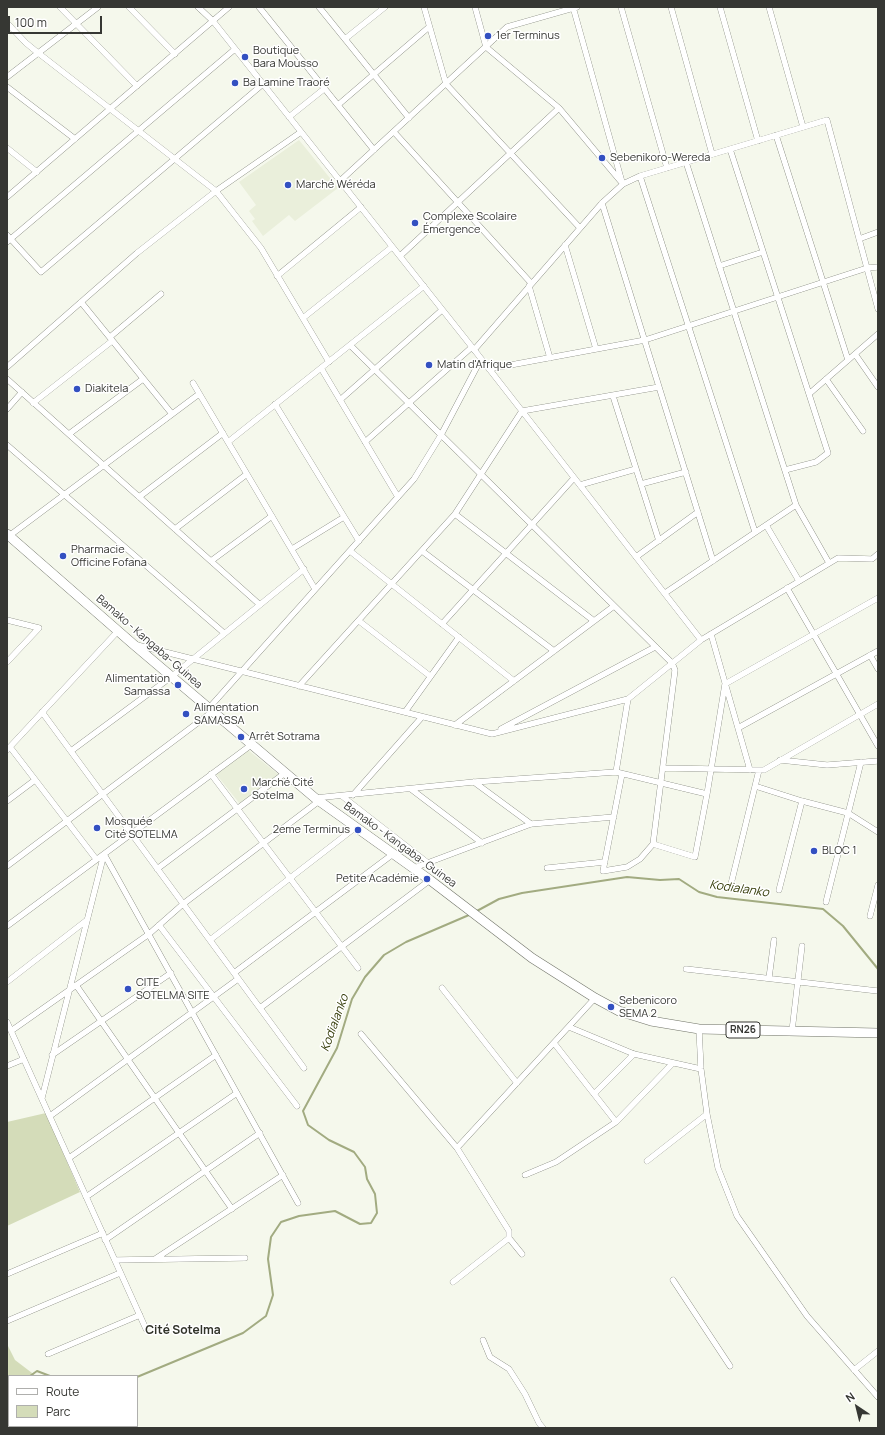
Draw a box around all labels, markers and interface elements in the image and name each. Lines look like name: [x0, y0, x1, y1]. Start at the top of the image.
scale bar: [10, 8, 104, 34]
text: 100 m: [15, 14, 47, 31]
place label: 1er Terminus: [496, 29, 560, 43]
marker: 1er Terminus: [483, 31, 493, 41]
place label: Boutique Bara Mousso: [253, 44, 318, 70]
marker: Boutique Bara Mousso: [240, 52, 250, 62]
place label: Ba Lamine Traoré: [243, 76, 330, 90]
marker: Ba Lamine Traoré: [230, 78, 240, 88]
place label: Sebenikoro-Wereda: [610, 151, 710, 165]
marker: Sebenikoro-Wereda: [597, 153, 607, 163]
place label: Marché Wéréda: [296, 178, 376, 192]
marker: Marché Wéréda: [283, 180, 293, 190]
place label: Complexe Scolaire Émergence: [423, 210, 517, 236]
marker: Complexe Scolaire Émergence: [410, 218, 420, 228]
place label: Matin d'Afrique: [437, 358, 512, 372]
marker: Matin d'Afrique: [424, 360, 434, 370]
place label: Diakitela: [85, 382, 128, 396]
marker: Diakitela: [72, 384, 82, 394]
place label: Pharmacie Officine Fofana: [71, 543, 147, 569]
marker: Pharmacie Officine Fofana: [58, 551, 68, 561]
street label: Bamako - Kangaba- Guinea: [93, 592, 205, 692]
place label: Alimentation Samassa: [105, 672, 170, 698]
marker: Alimentation Samassa: [173, 680, 183, 690]
place label: Alimentation SAMASSA: [194, 701, 259, 727]
marker: Alimentation SAMASSA: [181, 709, 191, 719]
place label: Arrêt Sotrama: [249, 730, 320, 744]
marker: Arrêt Sotrama: [236, 732, 246, 742]
place label: Marché Cité Sotelma: [252, 776, 314, 802]
marker: Marché Cité Sotelma: [239, 784, 249, 794]
street label: Bamako - Kangaba- Guinea: [341, 800, 459, 890]
place label: Mosquée Cité SOTELMA: [105, 815, 178, 841]
marker: Mosquée Cité SOTELMA: [92, 823, 102, 833]
place label: 2eme Terminus: [273, 823, 350, 837]
marker: 2eme Terminus: [353, 825, 363, 835]
place label: BLOC 1: [822, 844, 856, 858]
marker: BLOC 1: [809, 846, 819, 856]
place label: Petite Académie: [336, 872, 419, 886]
marker: Petite Académie: [422, 874, 432, 884]
water label: Kodialanko: [708, 878, 770, 900]
place label: CITE SOTELMA SITE: [136, 976, 210, 1002]
marker: CITE SOTELMA SITE: [123, 984, 133, 994]
water label: Kodialanko: [318, 992, 352, 1054]
place label: Sebenicoro SEMA 2: [619, 994, 677, 1020]
marker: Sebenicoro SEMA 2: [606, 1002, 616, 1012]
road number: RN26: [726, 1022, 760, 1038]
district label: Cité Sotelma: [145, 1324, 221, 1338]
legend: [8, 1375, 138, 1427]
text: Route: [46, 1383, 79, 1400]
north arrow: [837, 1387, 877, 1427]
text: N: [842, 1388, 857, 1405]
text: Parc: [46, 1403, 70, 1420]

